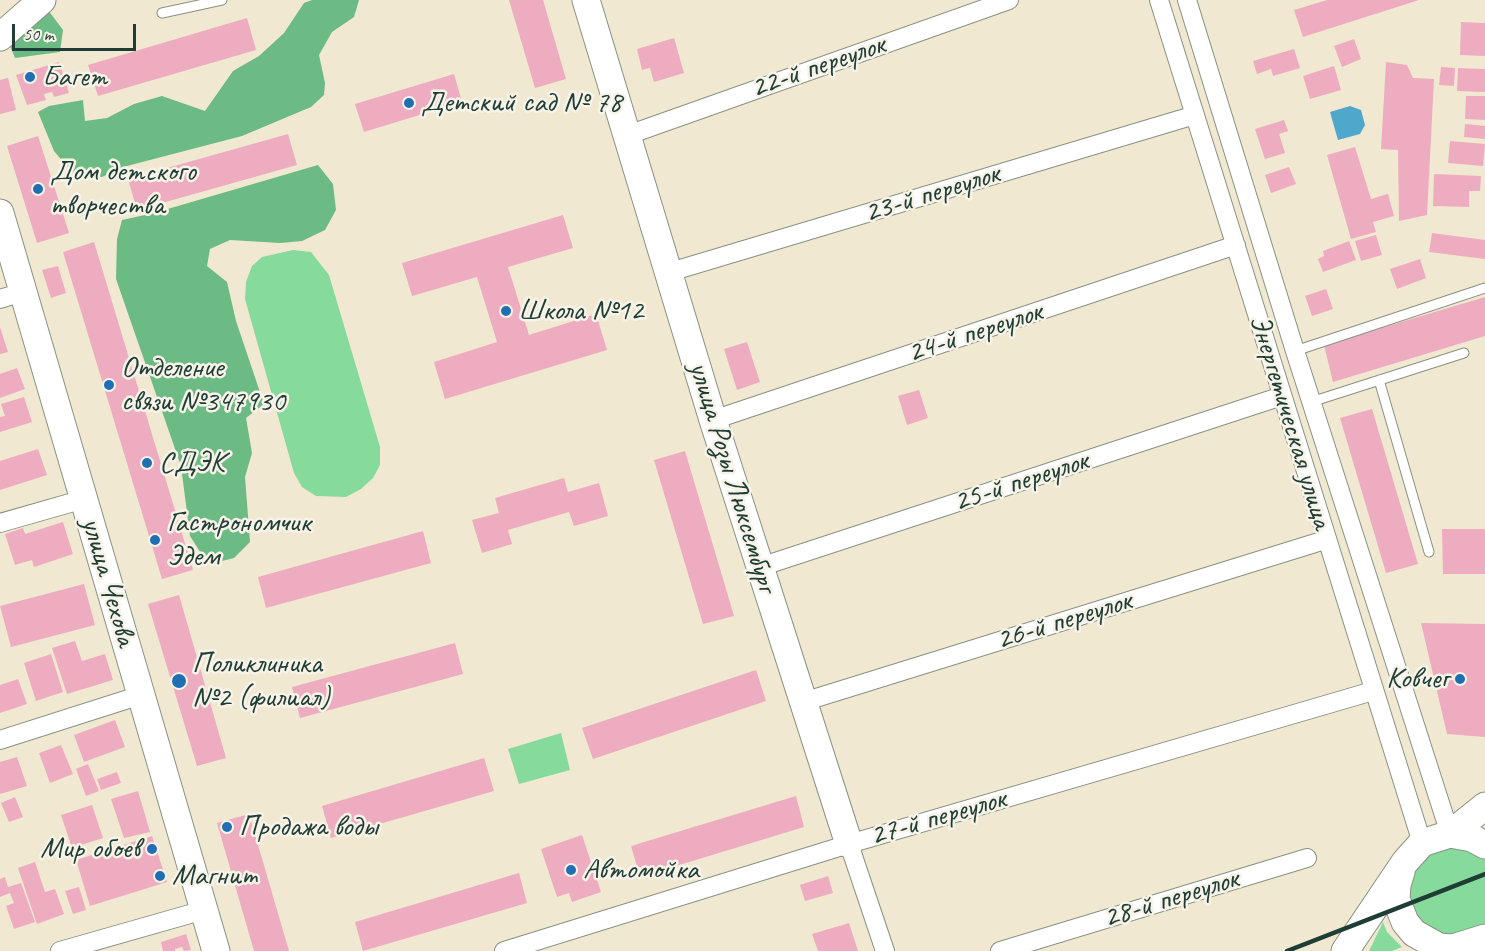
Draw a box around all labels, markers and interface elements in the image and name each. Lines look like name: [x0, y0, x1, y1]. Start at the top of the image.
scale bar: [15, 12, 140, 50]
text: 50 m: [23, 23, 54, 45]
street label: 22-й переулок: [746, 27, 890, 107]
place label: Багет: [42, 59, 107, 95]
marker: Багет: [23, 70, 37, 84]
place label: Детский сад № 78: [421, 85, 622, 121]
marker: Детский сад № 78: [402, 96, 416, 110]
place label: Дом детского творчества: [50, 154, 196, 225]
street label: 23-й переулок: [860, 156, 1004, 232]
marker: Дом детского творчества: [31, 182, 45, 196]
place label: Школа №12: [518, 293, 643, 329]
street label: 24-й переулок: [903, 294, 1047, 372]
marker: Школа №12: [499, 304, 513, 318]
street label: Энергетическая улица: [1240, 311, 1340, 533]
place label: Отделение связи №347930: [121, 350, 285, 421]
street label: улица Розы Люксембург: [680, 358, 784, 596]
marker: Отделение связи №347930: [102, 378, 116, 392]
street label: 25-й переулок: [949, 443, 1093, 521]
place label: СДЭК: [159, 445, 225, 481]
marker: СДЭК: [140, 456, 154, 470]
place label: Гастрономчик Эдем: [167, 505, 310, 576]
street label: улица Чехова: [72, 514, 144, 650]
marker: Гастрономчик Эдем: [148, 533, 162, 547]
street label: 26-й переулок: [992, 583, 1136, 659]
place label: Поликлиника №2 (филиал): [192, 646, 330, 716]
place label: Ковчег: [1386, 661, 1448, 697]
marker: Поликлиника №2 (филиал): [170, 672, 188, 690]
marker: Ковчег: [1453, 672, 1467, 686]
street label: 27-й переулок: [866, 781, 1010, 855]
place label: Продажа воды: [239, 809, 378, 845]
marker: Продажа воды: [220, 820, 234, 834]
place label: Мир обоев: [40, 831, 140, 867]
marker: Мир обоев: [145, 842, 159, 856]
place label: Автомойка: [583, 852, 699, 888]
place label: Магнит: [172, 858, 257, 894]
street label: 28-й переулок: [1099, 861, 1243, 937]
marker: Автомойка: [564, 863, 578, 877]
marker: Магнит: [153, 869, 167, 883]

